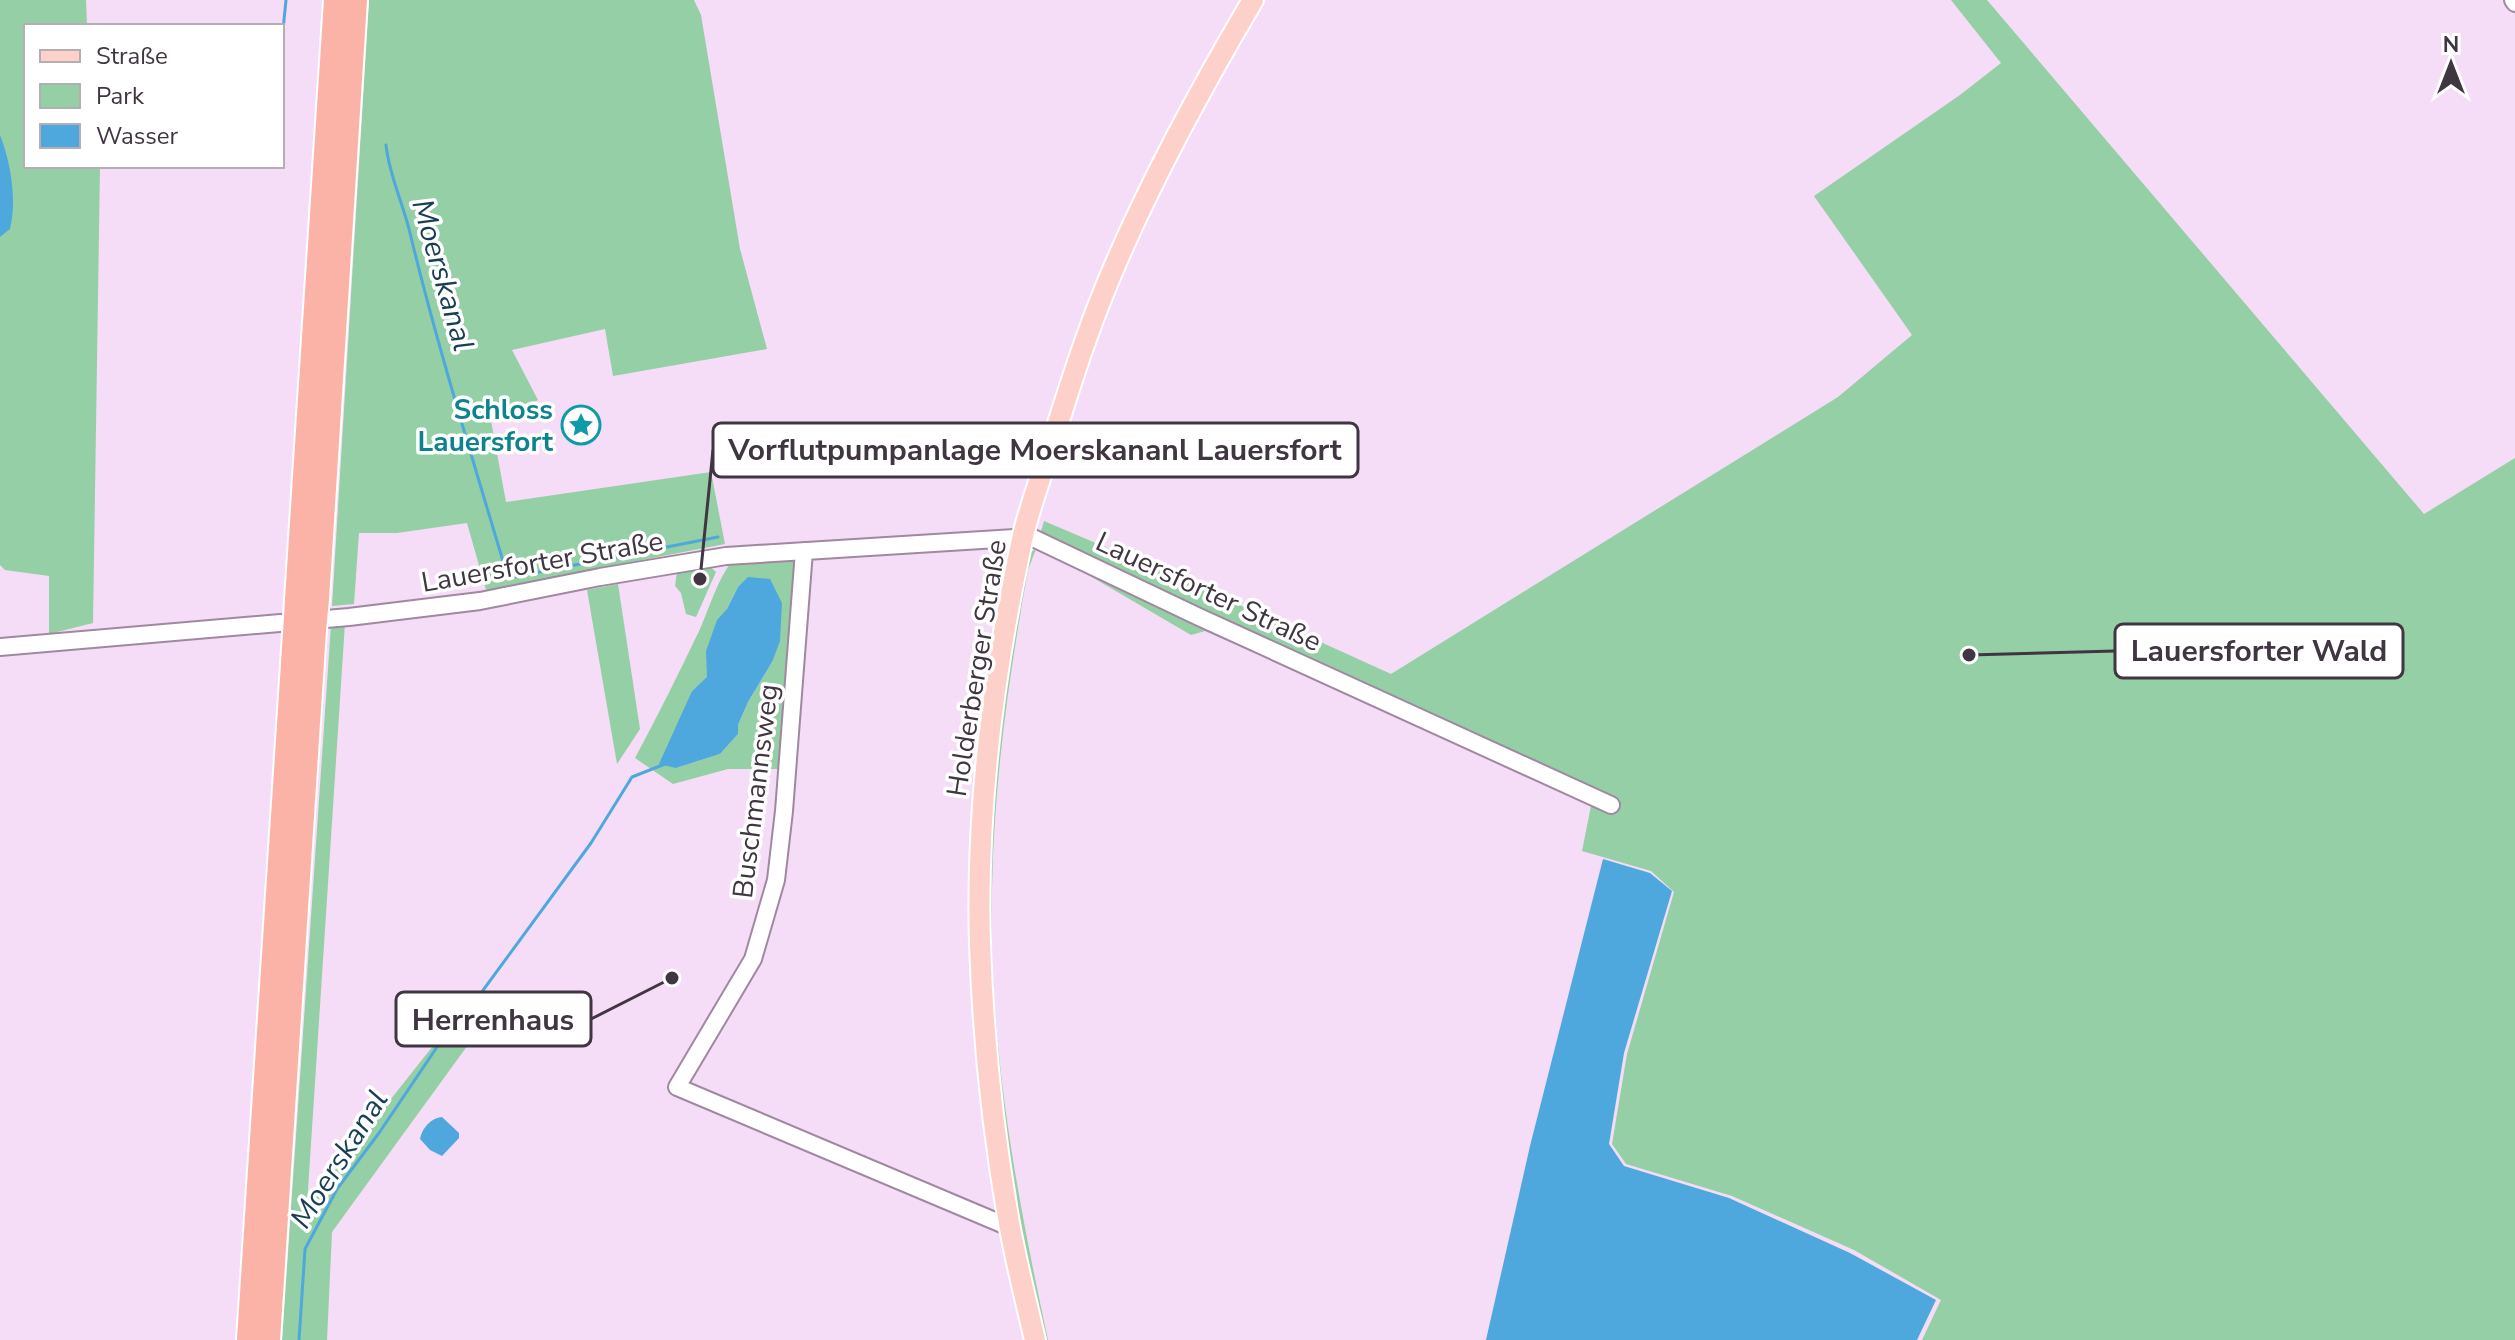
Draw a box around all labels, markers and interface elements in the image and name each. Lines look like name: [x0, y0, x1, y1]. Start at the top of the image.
legend: [24, 24, 284, 168]
north arrow: [2411, 24, 2491, 104]
text: N: [2443, 30, 2459, 60]
text: Straße: [96, 40, 168, 72]
text: Park: [96, 80, 145, 112]
text: Wasser: [96, 120, 179, 152]
water label: Moerskanal: [401, 195, 484, 356]
place label: Schloss Lauersfort: [418, 391, 553, 461]
place icon: Schloss Lauersfort: [560, 404, 602, 446]
callout: Vorflutpumpanlage Moerskananl Lauersfort: [713, 423, 1358, 477]
text: Vorflutpumpanlage Moerskananl Lauersfort: [727, 430, 1342, 471]
street label: Lauersforter Straße: [418, 522, 666, 602]
street label: Lauersforter Straße: [1090, 523, 1328, 661]
street label: Holderberger Straße: [938, 537, 1016, 799]
callout: Lauersforter Wald: [2115, 624, 2403, 678]
text: Lauersforter Wald: [2131, 631, 2387, 672]
street label: Buschmannsweg: [724, 682, 788, 900]
callout: Herrenhaus: [396, 992, 591, 1046]
text: Herrenhaus: [412, 1000, 574, 1041]
water label: Moerskanal: [281, 1082, 398, 1236]

